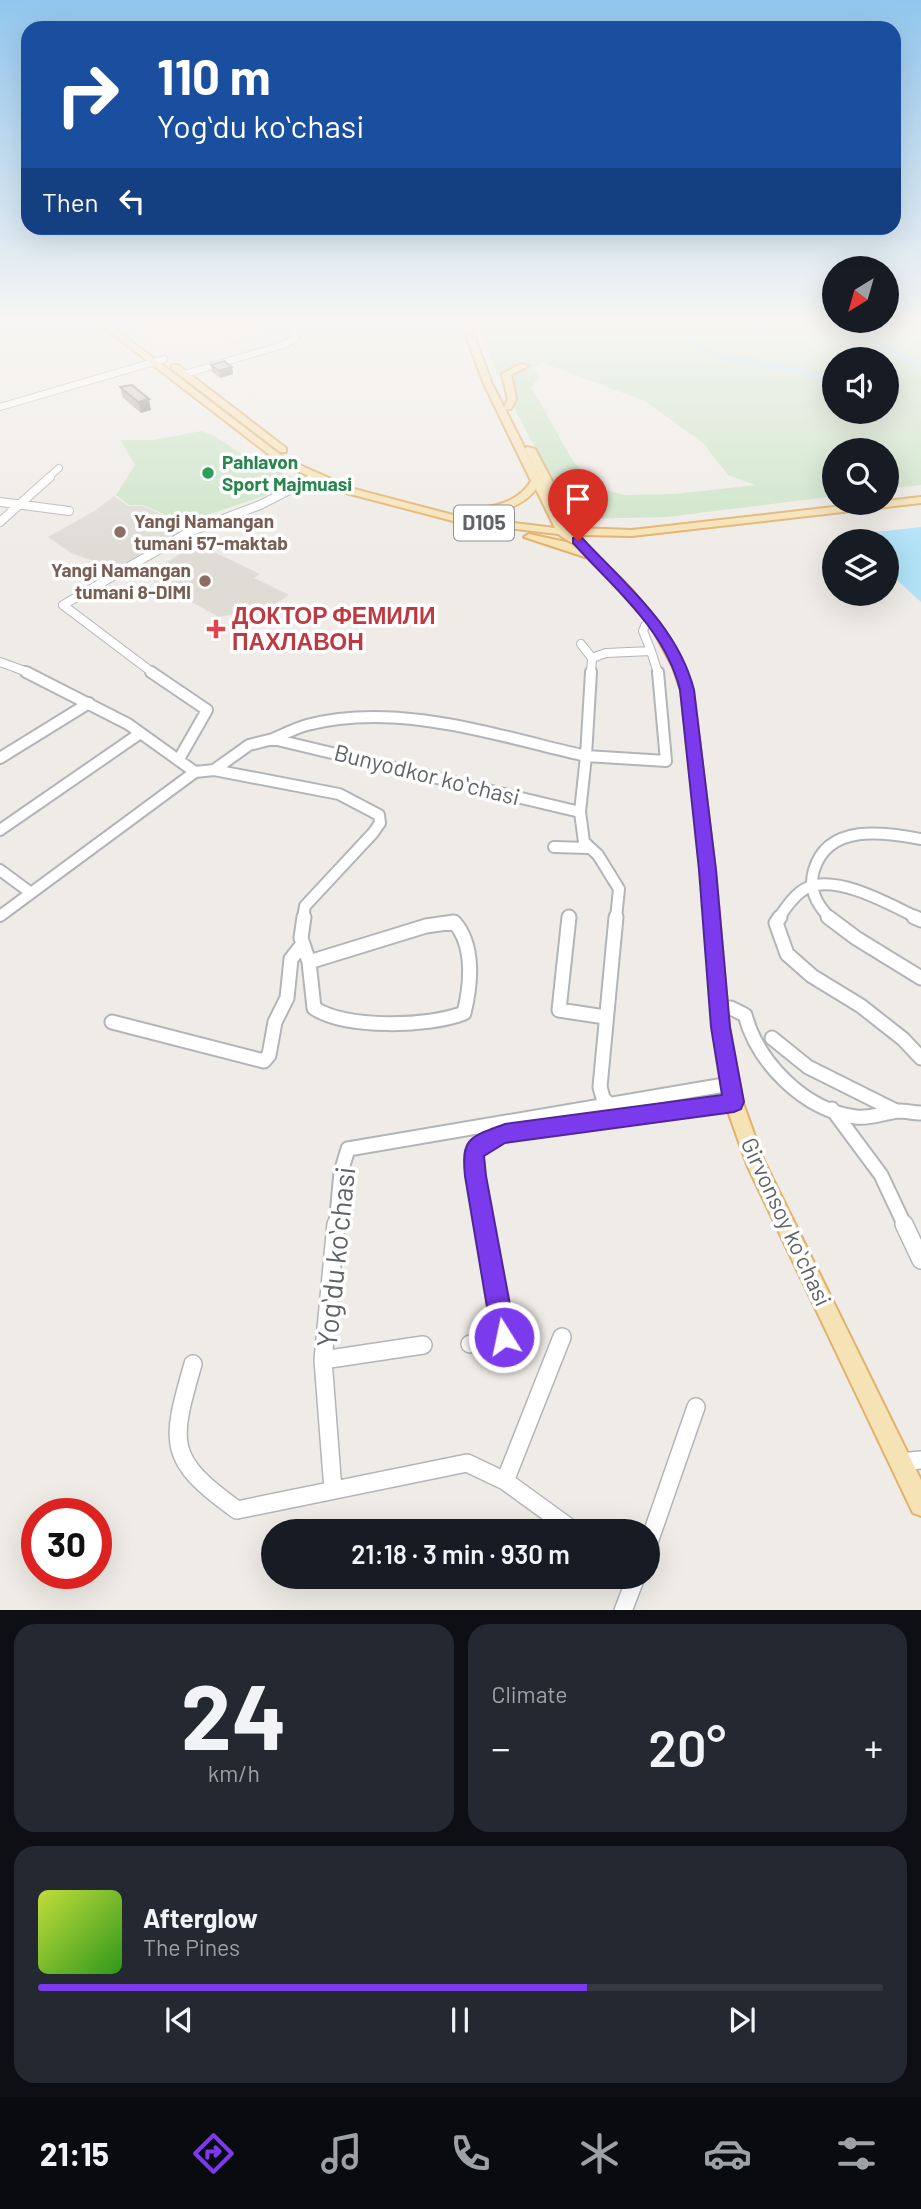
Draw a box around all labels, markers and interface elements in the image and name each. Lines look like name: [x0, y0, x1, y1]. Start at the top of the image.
text: 110 m: [157, 46, 271, 105]
icon: right: [42, 49, 133, 140]
text: Yogʻdu koʻchasi: [157, 106, 364, 144]
icon: left: [113, 182, 151, 220]
text: Then: [42, 186, 99, 217]
north arrow: [822, 256, 900, 332]
map controls: [822, 256, 899, 606]
button: sound: [822, 347, 899, 424]
button: search: [822, 438, 899, 515]
place label: Pahlavon Sport Majmuasi: [222, 450, 352, 495]
marker: Pahlavon Sport Majmuasi: [200, 465, 216, 481]
pin: [548, 469, 608, 541]
icon: arrive: [559, 480, 597, 518]
road number: D105: [454, 505, 514, 540]
place label: Yangi Namangan tumani 57-maktab: [134, 509, 288, 554]
marker: Yangi Namangan tumani 57-maktab: [112, 524, 128, 540]
button: layers: [822, 529, 899, 606]
place label: Yangi Namangan tumani 8-DIMI: [51, 558, 191, 603]
marker: Yangi Namangan tumani 8-DIMI: [197, 573, 213, 589]
place label: ДОКТОР ФЕМИЛИ ПАХЛАВОН: [232, 601, 436, 655]
marker: ДОКТОР ФЕМИЛИ ПАХЛАВОН: [206, 619, 226, 639]
street label: Bunyodkor koʻchasi: [331, 737, 523, 811]
street label: Girvonsoy koʻchasi: [736, 1133, 838, 1310]
street label: Yogʻdu koʻchasi: [309, 1165, 361, 1349]
position arrow: [467, 1300, 541, 1374]
speed limit sign: 30: [21, 1498, 112, 1589]
text: 21:18 · 3 min · 930 m: [351, 1538, 570, 1569]
text: 24: [181, 1659, 287, 1768]
text: Climate: [492, 1680, 568, 1708]
text: 20°: [648, 1715, 726, 1777]
text: −: [492, 1724, 511, 1770]
text: +: [864, 1724, 883, 1770]
text: km/h: [208, 1759, 260, 1787]
text: Afterglow: [143, 1902, 258, 1933]
text: The Pines: [143, 1933, 240, 1961]
icon: previous: [160, 2001, 198, 2039]
icon: pause: [441, 2001, 479, 2039]
icon: next: [723, 2001, 761, 2039]
icon: directions: [189, 2129, 238, 2178]
icon: music: [317, 2129, 366, 2178]
icon: phone: [446, 2129, 495, 2178]
icon: climate: [575, 2129, 624, 2178]
icon: car: [703, 2129, 752, 2178]
icon: filters: [832, 2129, 881, 2178]
text: 21:15: [40, 2134, 109, 2172]

